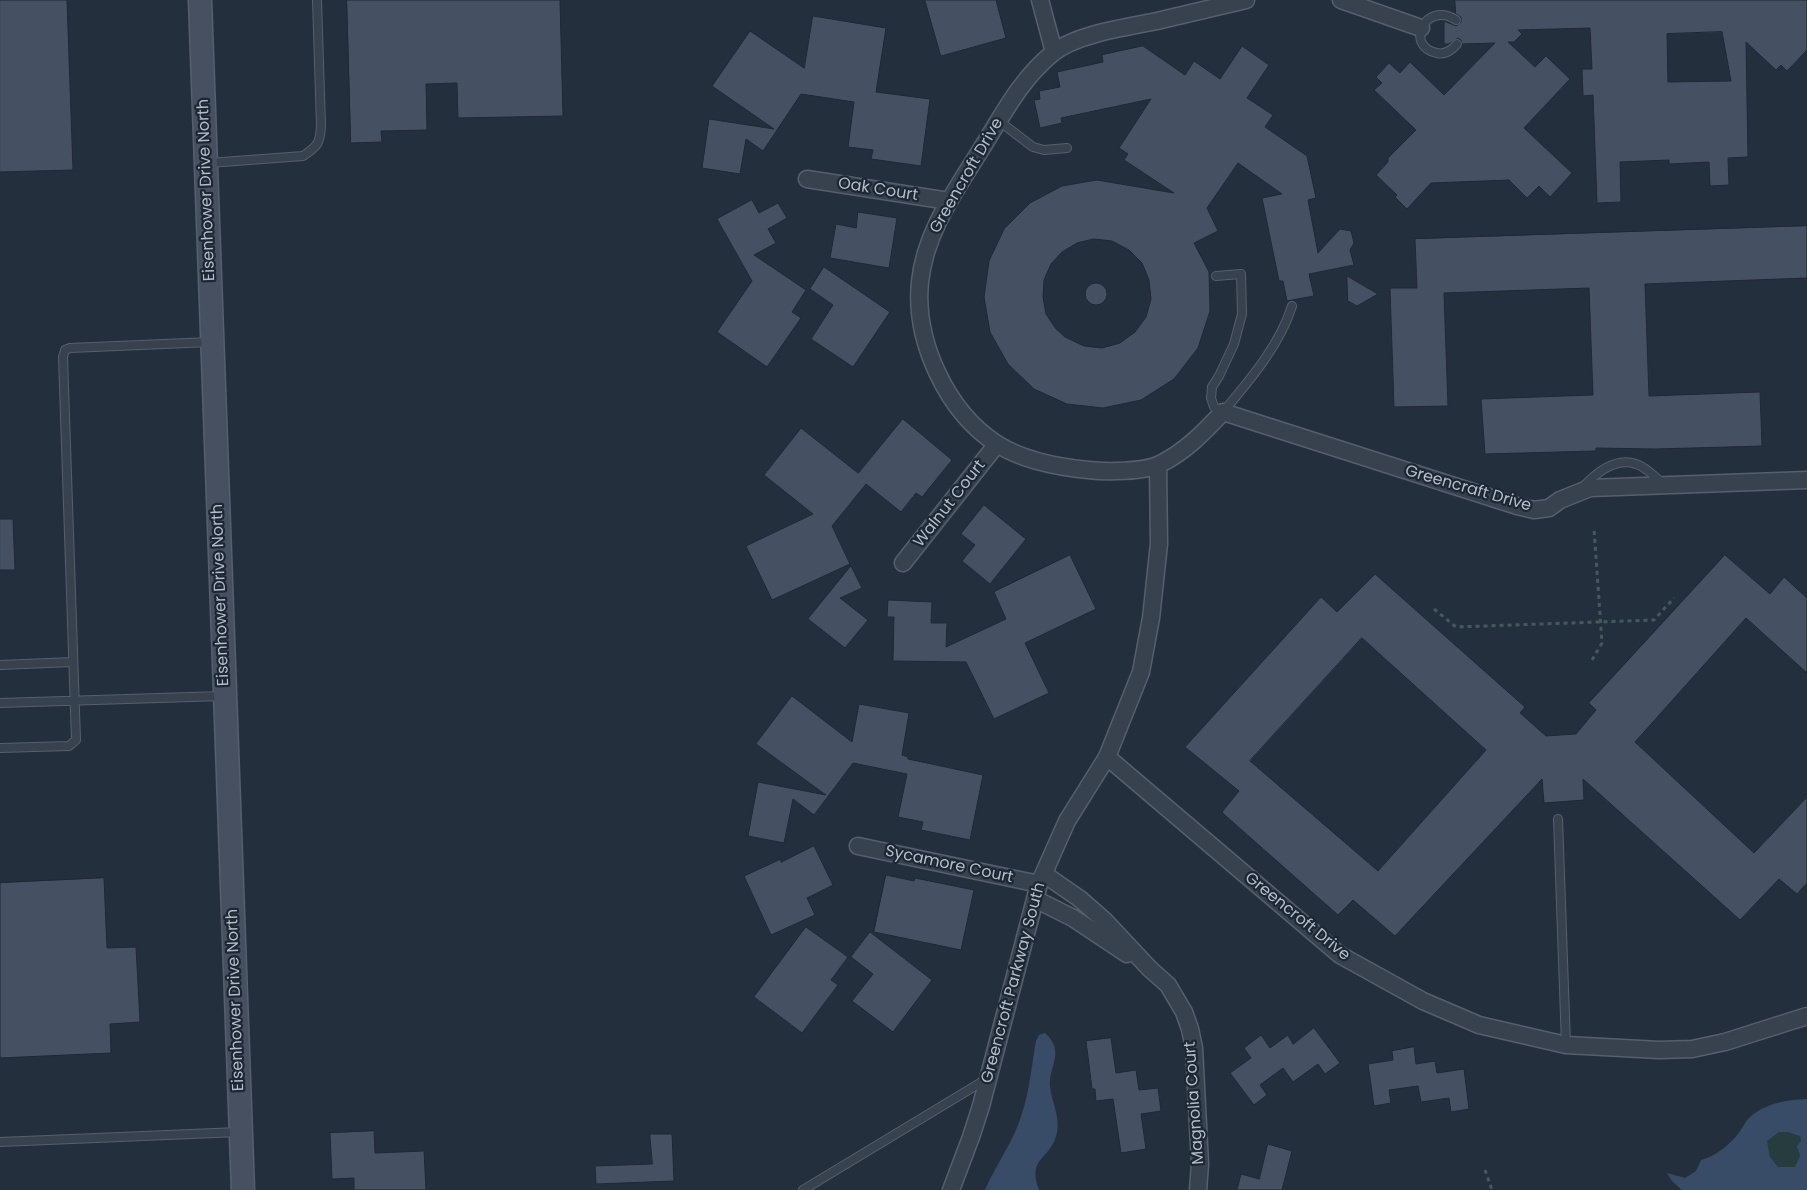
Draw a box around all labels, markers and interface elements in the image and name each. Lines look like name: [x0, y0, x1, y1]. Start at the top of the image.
street label: Eisenhower Drive North: [194, 99, 220, 281]
street label: Greencroft Drive: [926, 115, 1008, 237]
street label: Oak Court: [837, 174, 919, 206]
street label: Walnut Court: [910, 456, 990, 552]
street label: Greencraft Drive: [1403, 462, 1533, 516]
street label: Eisenhower Drive North: [208, 504, 234, 686]
street label: Sycamore Court: [883, 842, 1015, 888]
street label: Greencroft Drive: [1240, 869, 1354, 965]
street label: Greencroft Parkway South: [978, 880, 1050, 1086]
street label: Eisenhower Drive North: [223, 909, 249, 1091]
street label: Magnolia Court: [1181, 1041, 1209, 1165]

